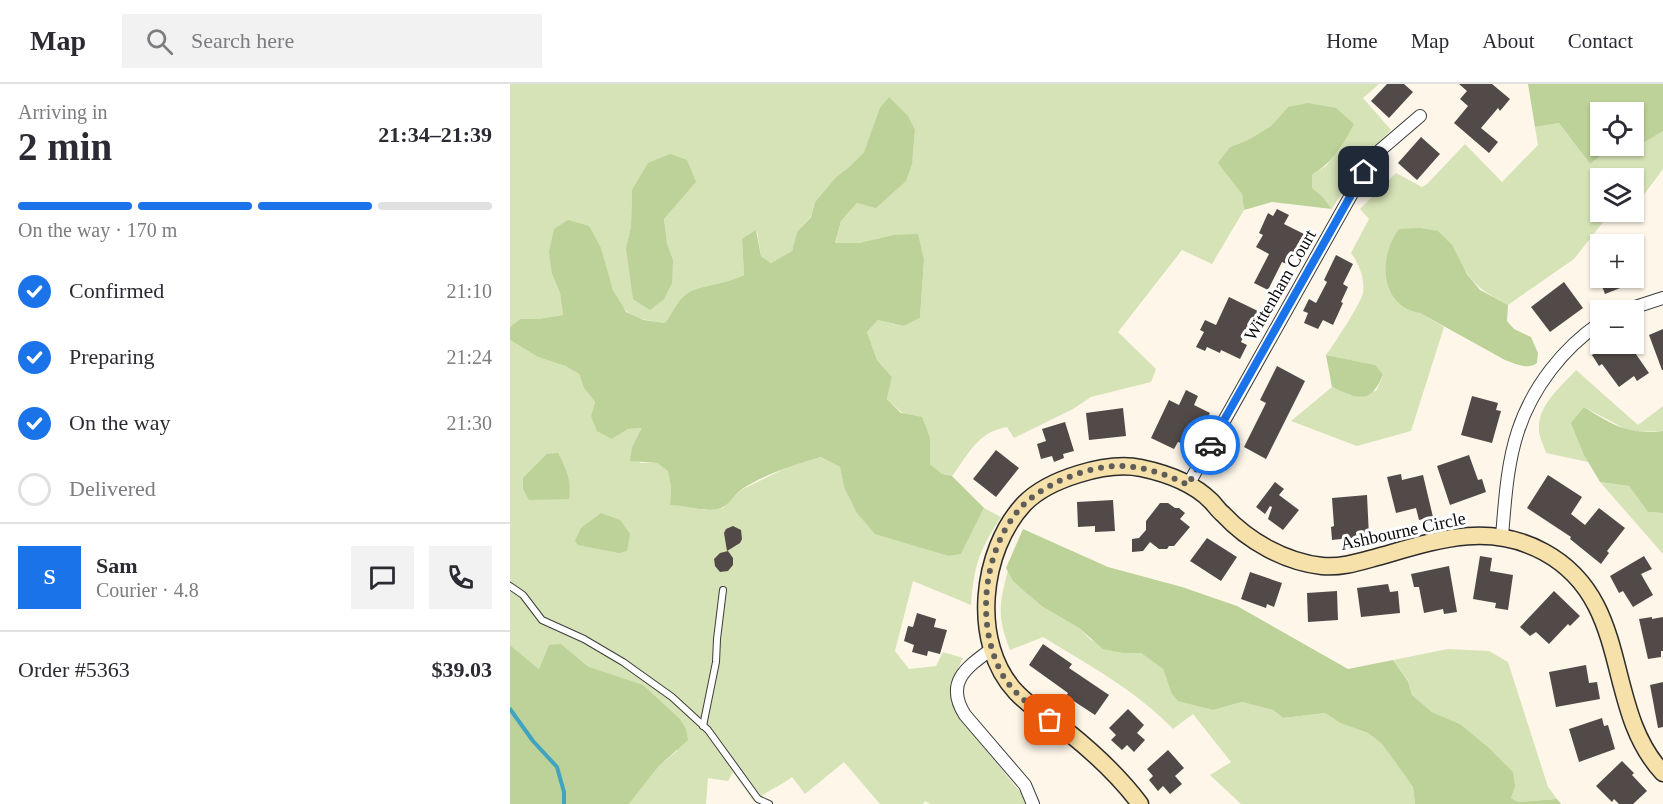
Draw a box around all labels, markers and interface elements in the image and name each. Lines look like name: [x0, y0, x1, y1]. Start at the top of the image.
search box: [122, 14, 542, 68]
text: Map: [30, 25, 86, 56]
icon: search: [143, 25, 176, 58]
text: Search here: [191, 28, 294, 53]
text: Home: [1326, 29, 1378, 53]
text: Map: [1411, 29, 1449, 53]
text: About: [1482, 29, 1535, 53]
text: Contact: [1568, 29, 1633, 53]
text: Arriving in: [18, 101, 107, 123]
map controls: [1590, 102, 1644, 354]
button: locate: [1590, 102, 1644, 156]
text: 21:34–21:39: [378, 122, 492, 147]
text: 2 min: [18, 125, 112, 168]
pin: [1338, 146, 1389, 197]
icon: home: [1347, 155, 1380, 188]
button: layers: [1590, 168, 1644, 222]
text: On the way · 170 m: [18, 219, 177, 241]
street label: Wittenham Court: [1240, 226, 1320, 344]
button: +: [1590, 234, 1644, 288]
icon: check: [18, 275, 51, 308]
text: Confirmed: [69, 278, 164, 303]
text: 21:10: [446, 280, 492, 302]
button: −: [1590, 300, 1644, 354]
icon: check: [18, 341, 51, 374]
text: Preparing: [69, 344, 155, 369]
text: 21:24: [446, 346, 492, 368]
icon: check: [18, 407, 51, 440]
text: On the way: [69, 410, 170, 435]
text: 21:30: [446, 412, 492, 434]
courier: [1180, 415, 1240, 475]
icon: car: [1194, 429, 1227, 462]
text: Delivered: [69, 476, 156, 501]
street label: Ashbourne Circle: [1339, 508, 1467, 554]
button: chat: [351, 546, 414, 609]
button: phone: [429, 546, 492, 609]
text: Sam: [96, 553, 138, 578]
text: S: [43, 564, 56, 589]
text: Courier · 4.8: [96, 579, 199, 601]
text: Order #5363: [18, 657, 130, 682]
text: $39.03: [432, 657, 492, 682]
pin: [1024, 694, 1075, 745]
icon: bag: [1033, 703, 1066, 736]

